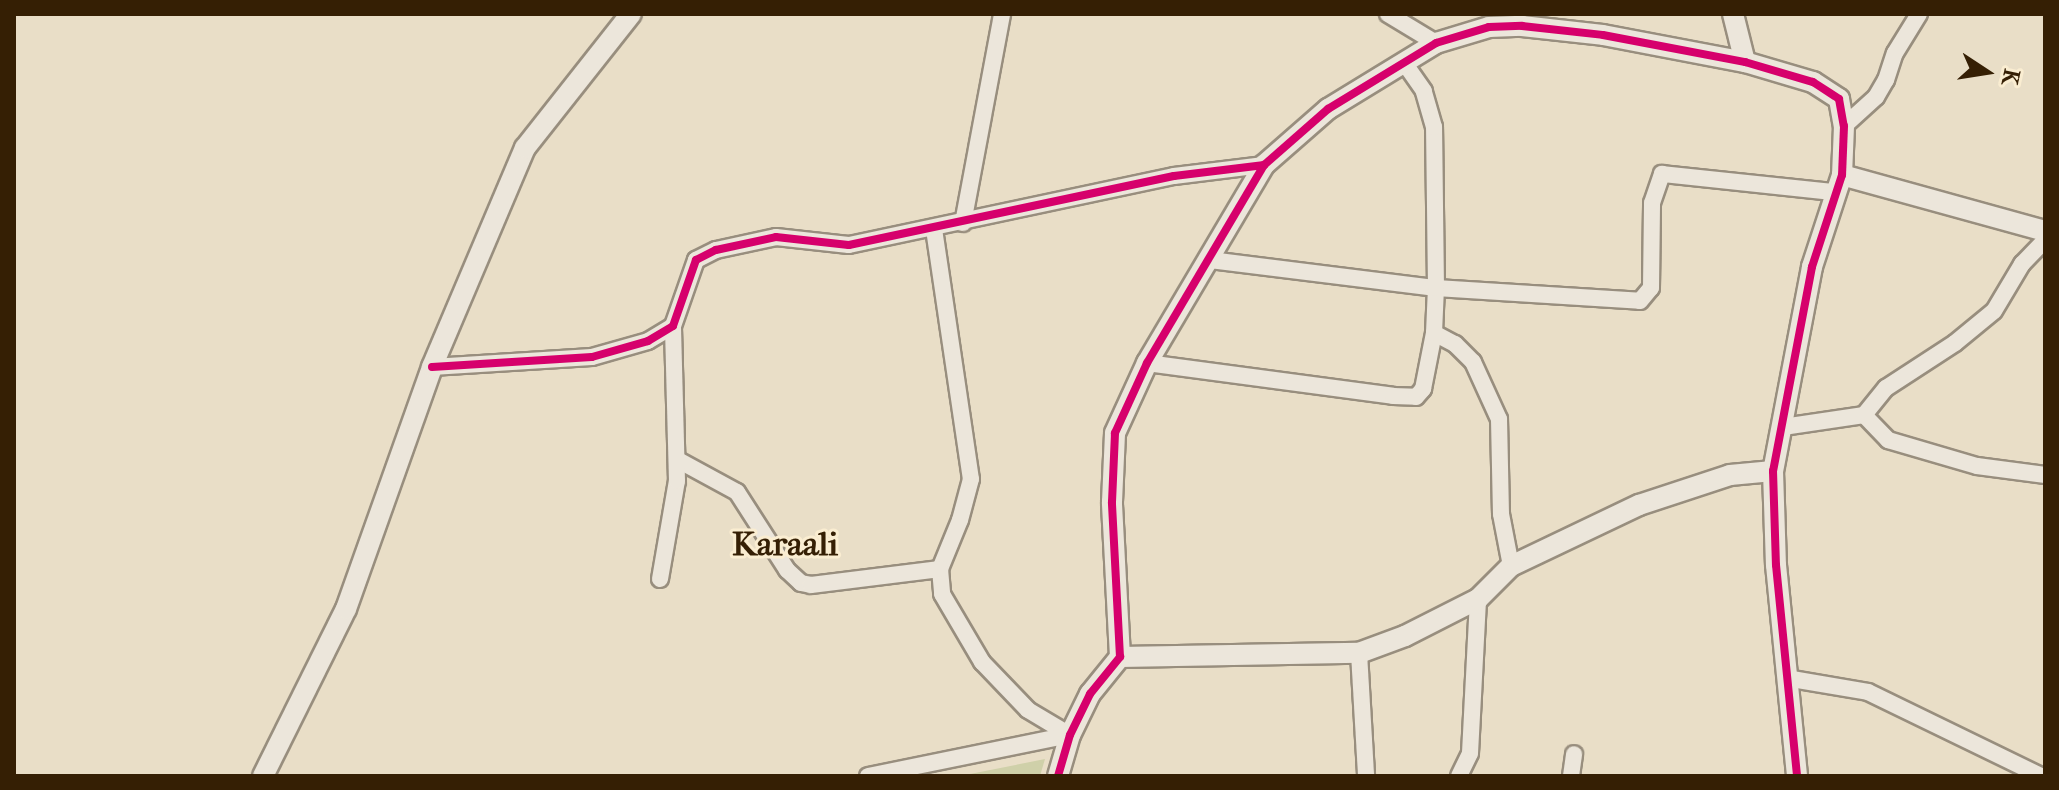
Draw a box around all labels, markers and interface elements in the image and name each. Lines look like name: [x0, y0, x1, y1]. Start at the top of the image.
north arrow: [1947, 32, 2027, 112]
text: K: [1996, 66, 2025, 88]
district label: Karaali: [732, 525, 838, 565]

